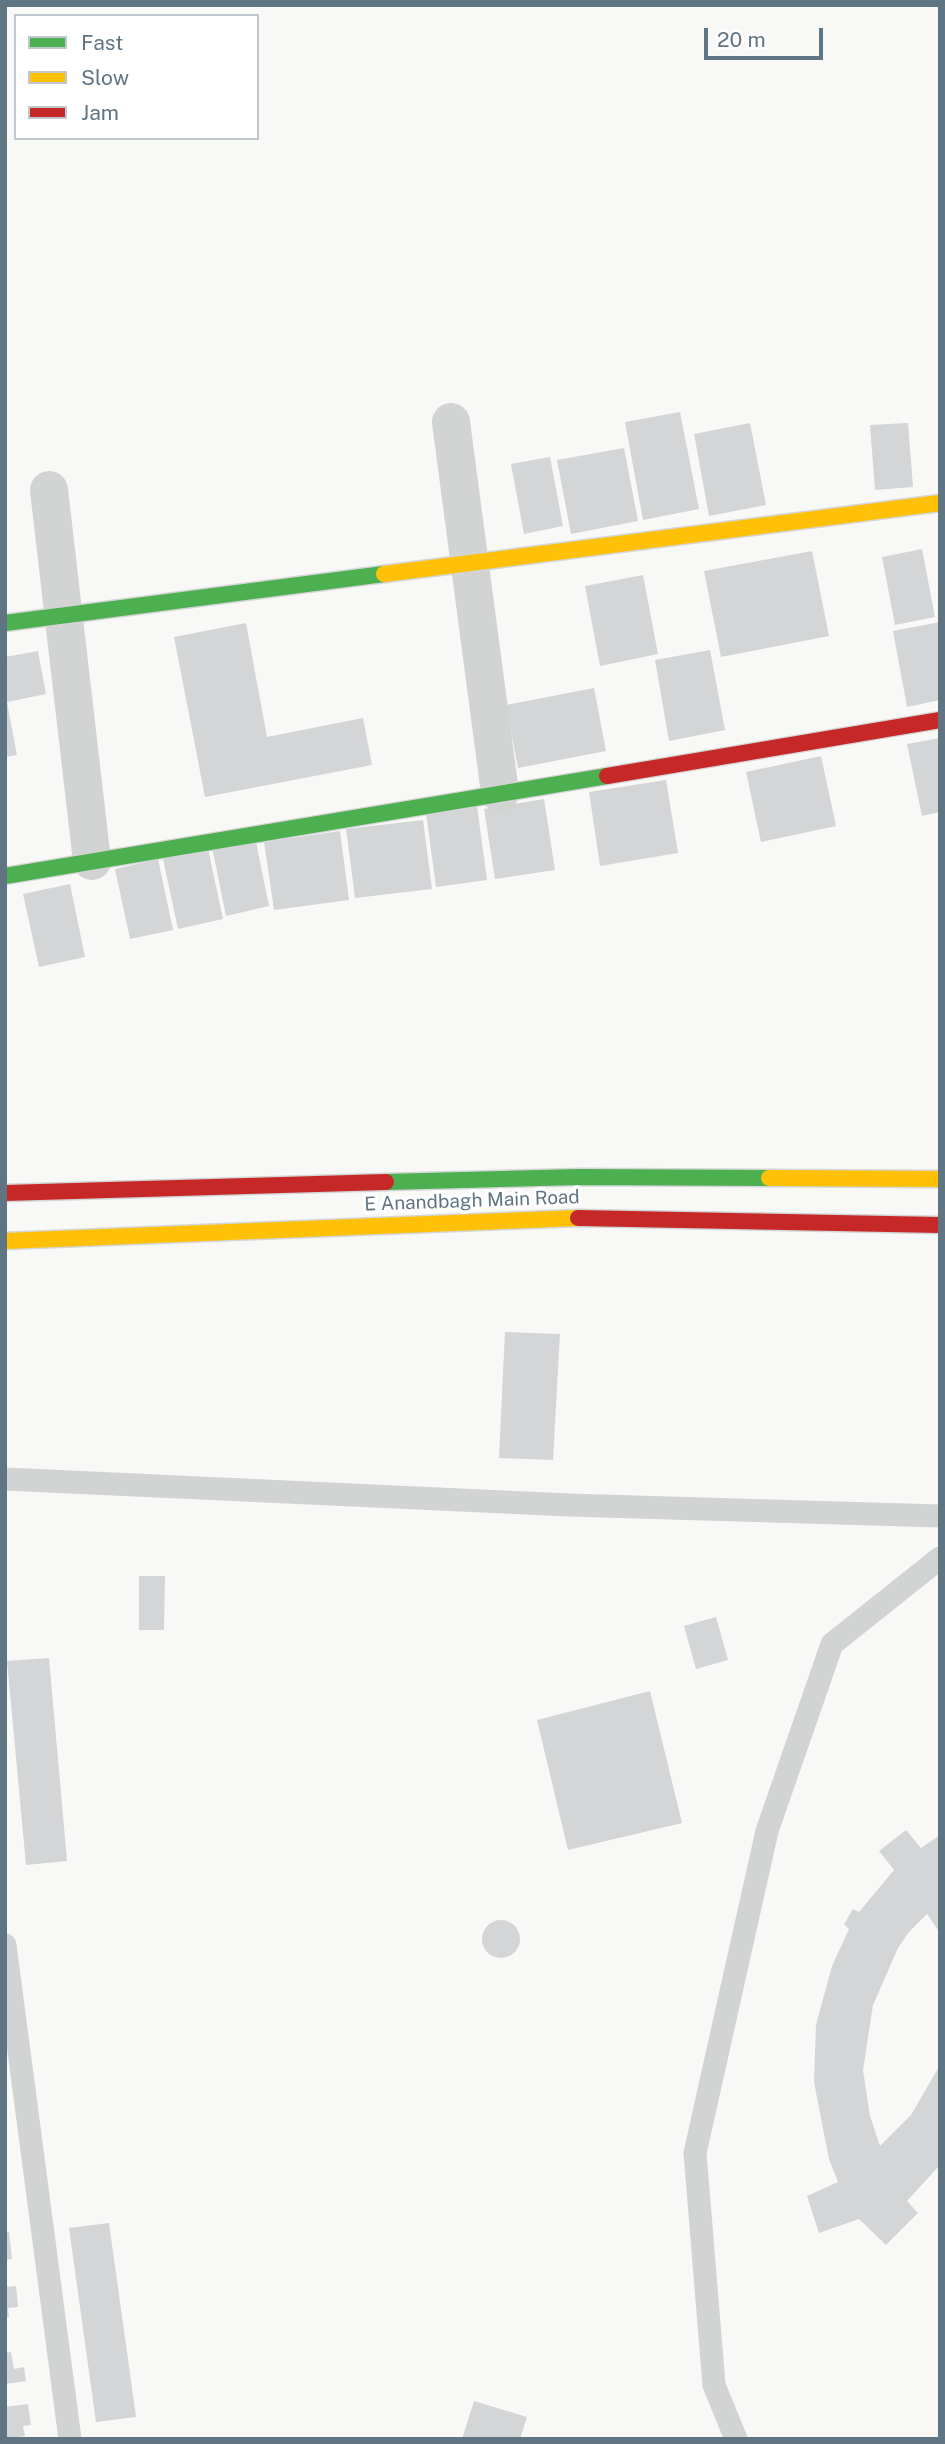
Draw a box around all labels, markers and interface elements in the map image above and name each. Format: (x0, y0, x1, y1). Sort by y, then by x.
legend (14, 14, 259, 140)
scale bar (707, 14, 826, 58)
text: 20 m (717, 27, 766, 52)
text: Fast (81, 30, 123, 55)
text: Slow (81, 65, 129, 90)
text: Jam (81, 100, 119, 125)
street label: E Anandbagh Main Road (364, 1186, 580, 1216)

